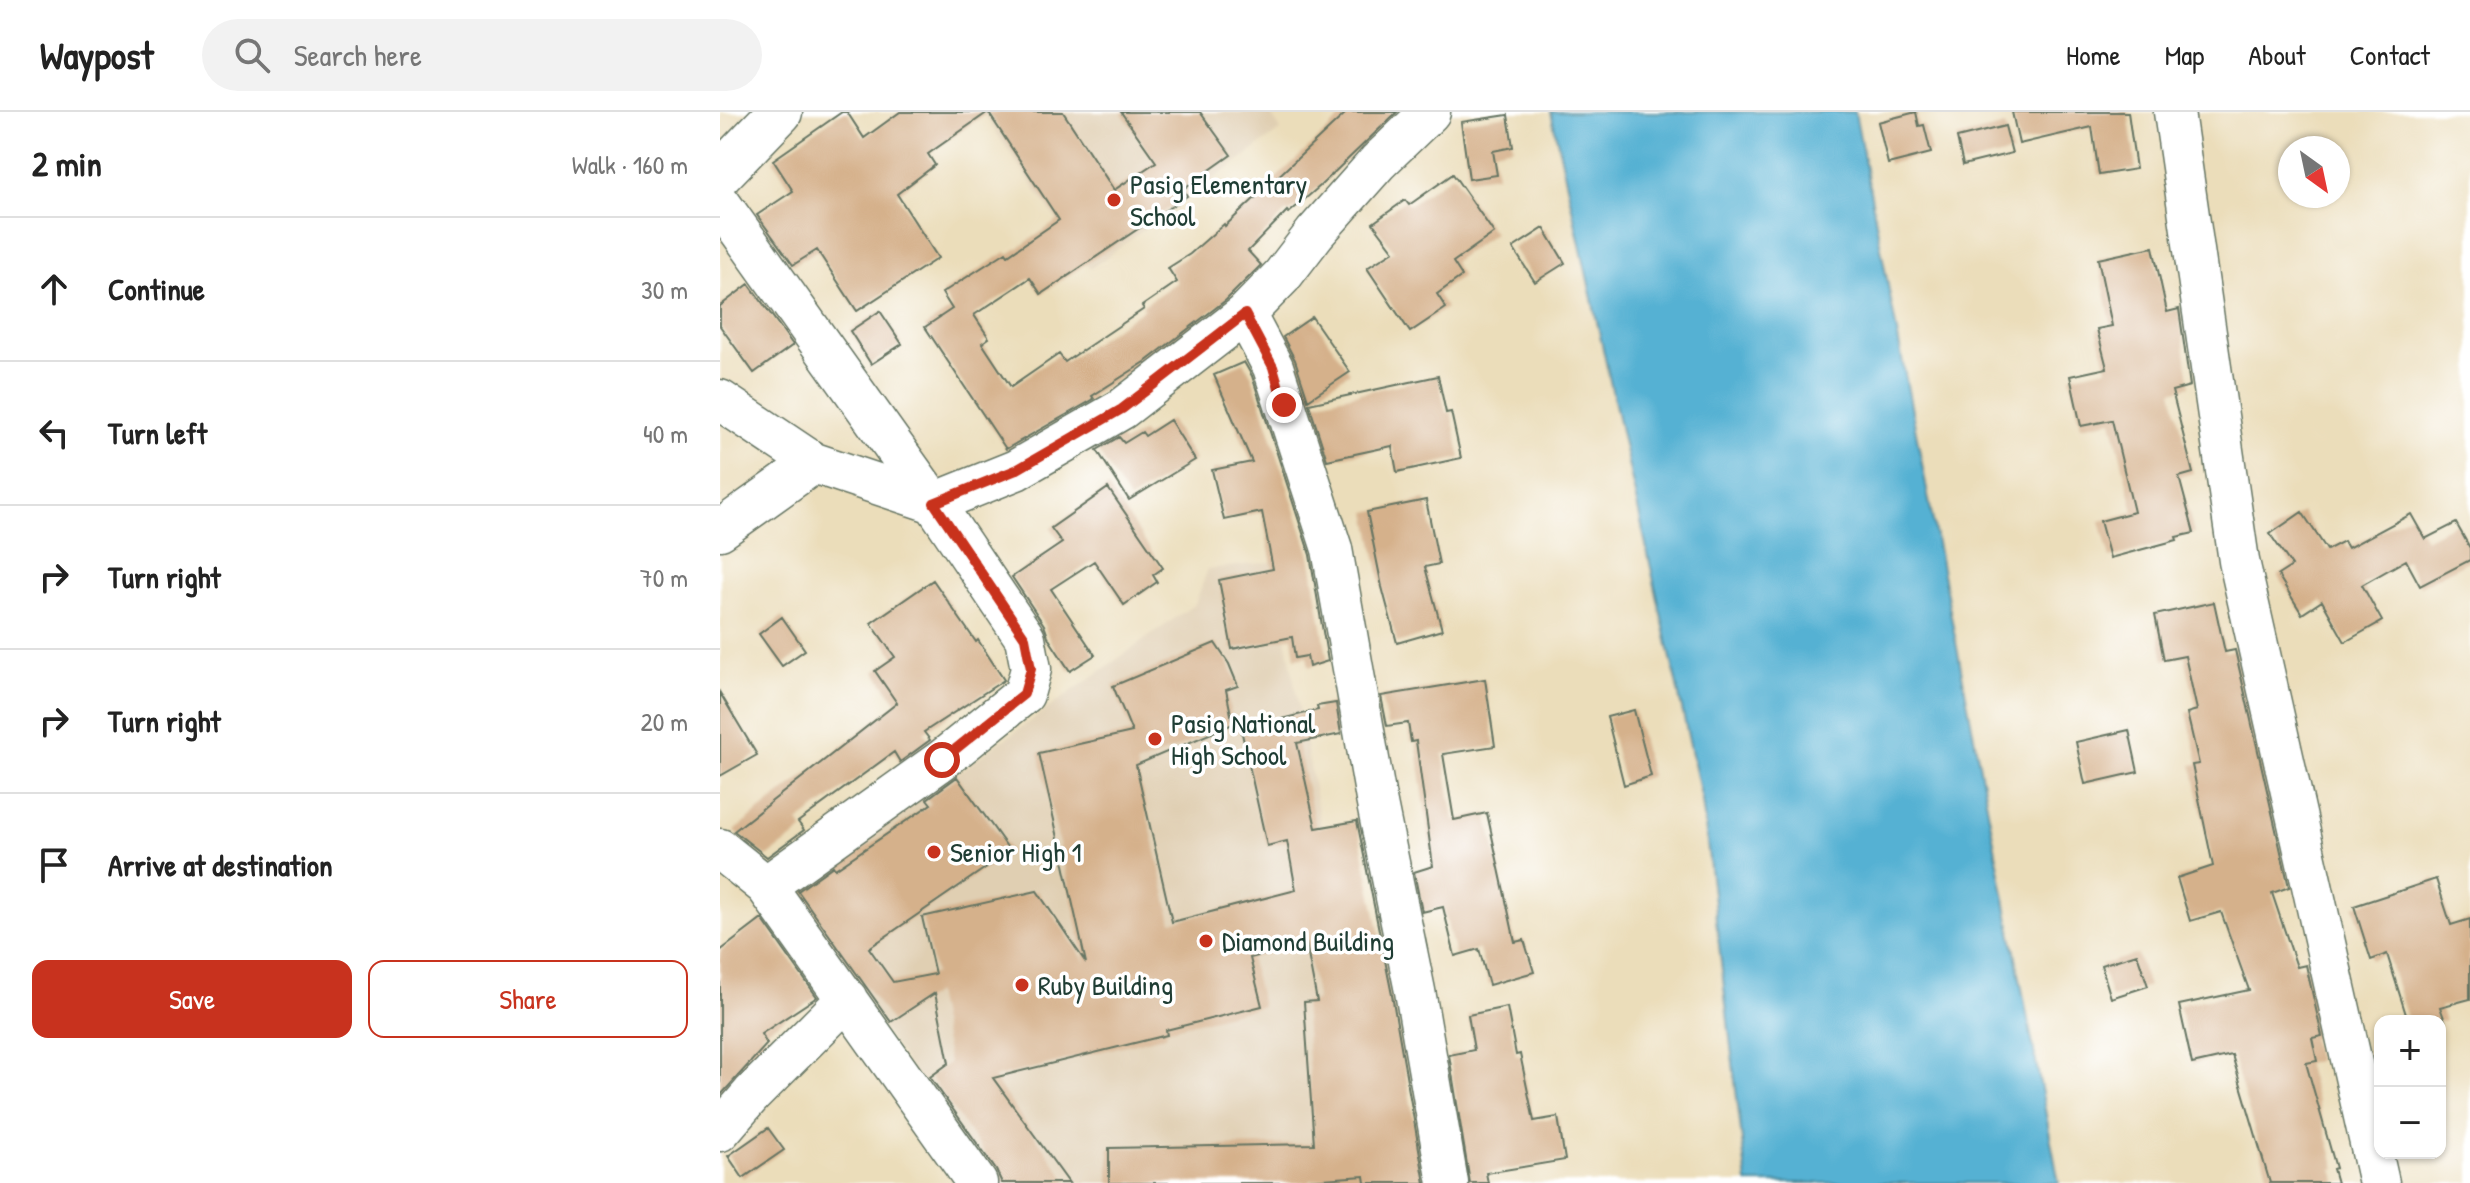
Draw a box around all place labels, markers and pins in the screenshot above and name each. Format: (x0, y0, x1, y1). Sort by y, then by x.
place label: Pasig Elementary School (1130, 165, 1308, 235)
marker: Pasig Elementary School (1105, 191, 1123, 209)
place label: Pasig National High School (1171, 704, 1316, 774)
marker: Pasig National High School (1146, 730, 1164, 748)
place label: Senior High 1 (950, 833, 1082, 871)
marker: Senior High 1 (925, 843, 943, 861)
place label: Diamond Building (1222, 922, 1394, 960)
marker: Diamond Building (1197, 932, 1215, 950)
place label: Ruby Building (1038, 966, 1173, 1004)
marker: Ruby Building (1013, 976, 1031, 994)

